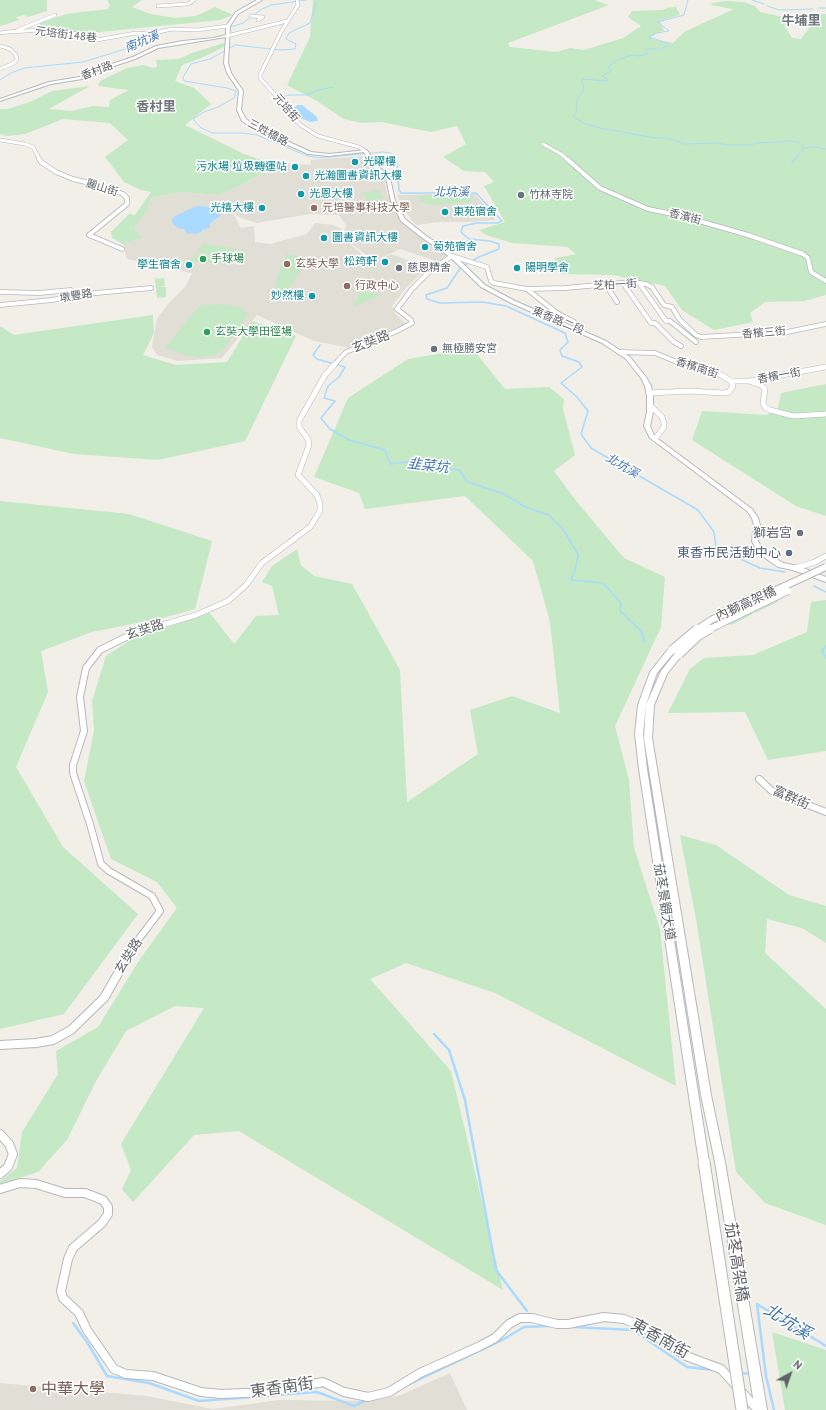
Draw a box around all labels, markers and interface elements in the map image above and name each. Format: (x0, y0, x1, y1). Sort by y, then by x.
district label: 牛埔里 (782, 13, 820, 29)
street label: 元培街148巷 (34, 25, 98, 45)
water label: 南坑溪 (123, 28, 161, 56)
street label: 香村路 (79, 59, 115, 83)
street label: 元培街 (270, 91, 302, 125)
district label: 香村里 (137, 99, 175, 115)
street label: 三姓橋路 (245, 117, 291, 149)
place label: 光曜樓 (363, 155, 396, 169)
marker: 光曜樓 (350, 157, 360, 167)
place label: 污水場 垃圾轉運站 (196, 160, 287, 174)
marker: 污水場 垃圾轉運站 (290, 162, 300, 172)
place label: 光瀚圖書資訊大樓 (314, 169, 402, 183)
marker: 光瀚圖書資訊大樓 (301, 171, 311, 181)
street label: 麗山街 (84, 177, 120, 199)
water label: 北坑溪 (433, 186, 469, 200)
place label: 光恩大樓 (309, 187, 353, 201)
place label: 竹林寺院 (529, 188, 573, 202)
marker: 光恩大樓 (296, 189, 306, 199)
marker: 竹林寺院 (516, 190, 526, 200)
place label: 光禧大樓 (210, 201, 254, 215)
place label: 元培醫事科技大學 (322, 201, 410, 215)
marker: 光禧大樓 (257, 203, 267, 213)
marker: 元培醫事科技大學 (309, 203, 319, 213)
place label: 東苑宿舍 (453, 205, 497, 219)
marker: 東苑宿舍 (440, 207, 450, 217)
street label: 香濱街 (667, 207, 703, 227)
place label: 圖書資訊大樓 (332, 231, 398, 245)
marker: 圖書資訊大樓 (319, 233, 329, 243)
place label: 菊苑宿舍 (433, 240, 477, 254)
marker: 菊苑宿舍 (420, 242, 430, 252)
place label: 手球場 (211, 252, 244, 266)
marker: 手球場 (198, 254, 208, 264)
place label: 松筠軒 (344, 255, 377, 269)
place label: 玄奘大學 (295, 257, 339, 271)
marker: 松筠軒 (380, 257, 390, 267)
place label: 學生宿舍 (137, 258, 181, 272)
marker: 玄奘大學 (282, 259, 292, 269)
marker: 學生宿舍 (184, 260, 194, 270)
place label: 慈恩精舍 (407, 261, 451, 275)
place label: 陽明學舍 (525, 261, 569, 275)
marker: 慈恩精舍 (394, 263, 404, 273)
marker: 陽明學舍 (512, 263, 522, 273)
street label: 芝柏一街 (593, 277, 637, 293)
place label: 行政中心 (355, 279, 399, 293)
marker: 行政中心 (342, 281, 352, 291)
street label: 墩豐路 (59, 287, 93, 305)
place label: 妙然樓 (271, 289, 304, 303)
marker: 妙然樓 (307, 291, 317, 301)
street label: 東香路二段 (530, 304, 586, 338)
place label: 玄奘大學田徑場 (215, 325, 292, 339)
street label: 香檳三街 (742, 325, 786, 341)
marker: 玄奘大學田徑場 (202, 327, 212, 337)
street label: 玄奘路 (350, 327, 392, 357)
place label: 無極勝安宮 (442, 342, 497, 356)
marker: 無極勝安宮 (429, 344, 439, 354)
street label: 香檳南街 (674, 355, 720, 381)
street label: 香檳一街 (756, 366, 802, 386)
water label: 北坑溪 (603, 451, 641, 481)
water label: 韭菜坑 (406, 455, 450, 477)
place label: 獅岩宮 (753, 525, 792, 541)
marker: 獅岩宮 (795, 528, 805, 538)
place label: 東香市民活動中心 (677, 545, 781, 561)
marker: 東香市民活動中心 (784, 548, 794, 558)
street label: 內獅高架橋 (713, 583, 779, 625)
street label: 玄奘路 (124, 617, 166, 643)
street label: 富群街 (770, 783, 812, 813)
street label: 茄苳景觀大道 (650, 862, 678, 942)
street label: 玄奘路 (112, 935, 146, 977)
street label: 茄苳高架橋 (720, 1221, 752, 1303)
water label: 北坑溪 (760, 1300, 814, 1344)
street label: 東香南街 (627, 1315, 693, 1363)
north arrow (770, 1354, 810, 1394)
text: N (790, 1357, 805, 1372)
street label: 東香南街 (249, 1374, 315, 1402)
place label: 中華大學 (41, 1379, 105, 1399)
marker: 中華大學 (28, 1384, 38, 1394)

